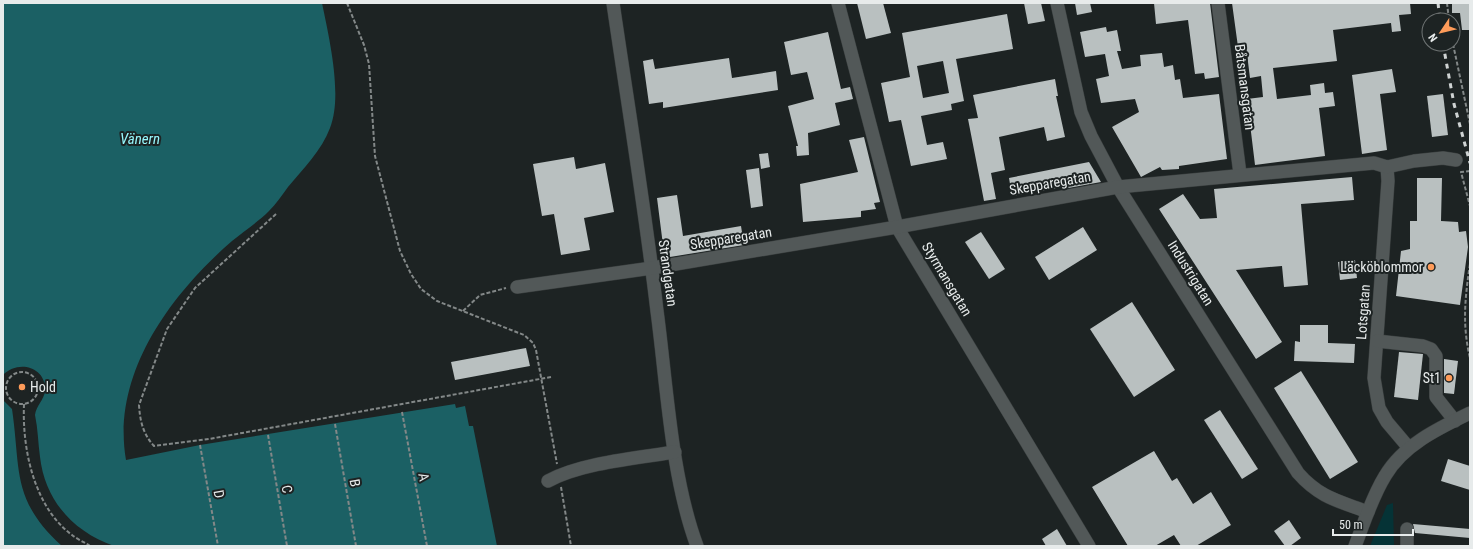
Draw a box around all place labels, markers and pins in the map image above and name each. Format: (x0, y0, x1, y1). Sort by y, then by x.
place label: Läcköblommor (1340, 259, 1423, 275)
marker: Läcköblommor (1426, 262, 1436, 272)
place label: St1 (1423, 370, 1441, 386)
marker: St1 (1444, 373, 1454, 383)
place label: Hold (30, 379, 56, 395)
marker: Hold (17, 382, 27, 392)

